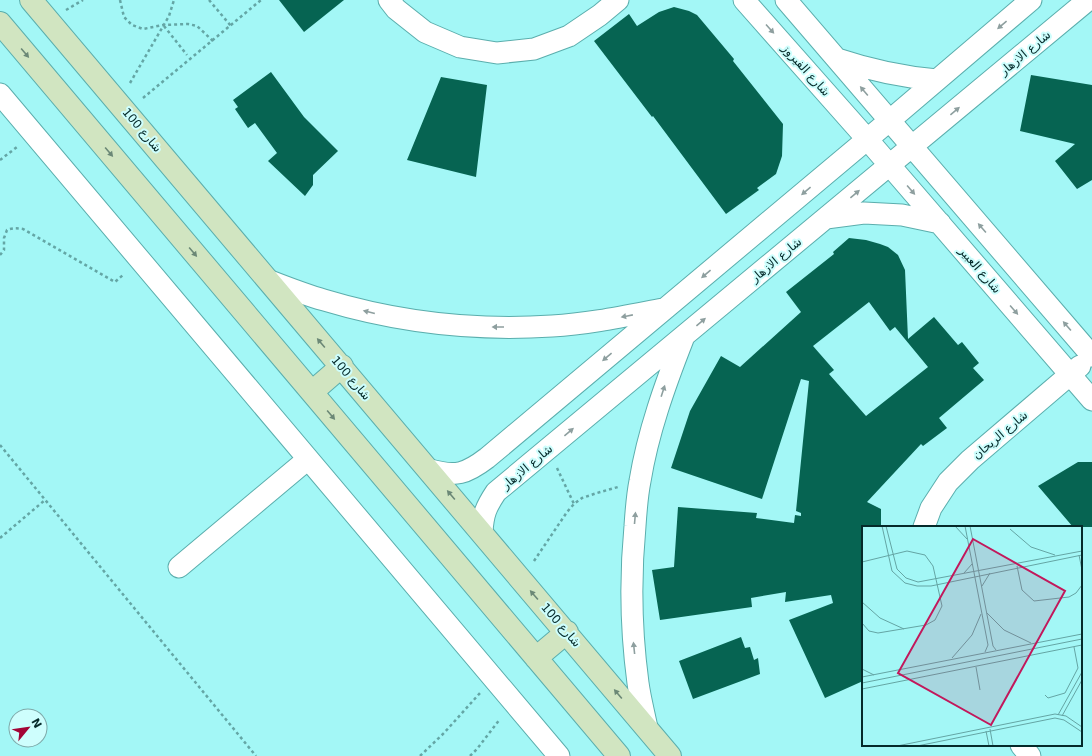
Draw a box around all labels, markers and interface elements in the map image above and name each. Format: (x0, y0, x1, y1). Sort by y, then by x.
one-way arrow (996, 21, 1007, 30)
one-way arrow (765, 24, 774, 34)
street label: شارع الازهار (996, 28, 1054, 80)
street label: شارع الفيروز (778, 40, 833, 100)
one-way arrow (21, 48, 30, 58)
one-way arrow (860, 86, 869, 97)
street label: شارع 100 (119, 105, 165, 156)
one-way arrow (949, 106, 960, 115)
one-way arrow (105, 147, 114, 158)
one-way arrow (907, 185, 916, 195)
one-way arrow (801, 186, 812, 195)
one-way arrow (849, 190, 860, 199)
one-way arrow (977, 223, 986, 233)
street label: شارع الازهار (747, 235, 805, 287)
street label: شارع العبير (955, 243, 1004, 297)
one-way arrow (189, 246, 198, 257)
one-way arrow (701, 270, 712, 278)
one-way arrow (1010, 304, 1019, 315)
one-way arrow (363, 308, 375, 314)
one-way arrow (621, 314, 633, 320)
one-way arrow (696, 318, 706, 327)
one-way arrow (1062, 321, 1071, 332)
one-way arrow (491, 324, 504, 330)
one-way arrow (317, 337, 326, 348)
street label: شارع 100 (328, 353, 374, 404)
one-way arrow (601, 353, 612, 362)
one-way arrow (660, 385, 666, 397)
street label: شارع الريحان (970, 408, 1031, 463)
one-way arrow (327, 410, 336, 420)
one-way arrow (563, 428, 574, 437)
street label: شارع الازهار (498, 442, 556, 494)
one-way arrow (447, 490, 456, 500)
one-way arrow (632, 512, 639, 524)
inset map (862, 526, 1082, 746)
one-way arrow (530, 589, 539, 600)
street label: شارع 100 (537, 600, 584, 650)
one-way arrow (631, 642, 638, 654)
one-way arrow (614, 688, 623, 699)
north arrow (8, 708, 48, 748)
text: N (28, 716, 44, 731)

